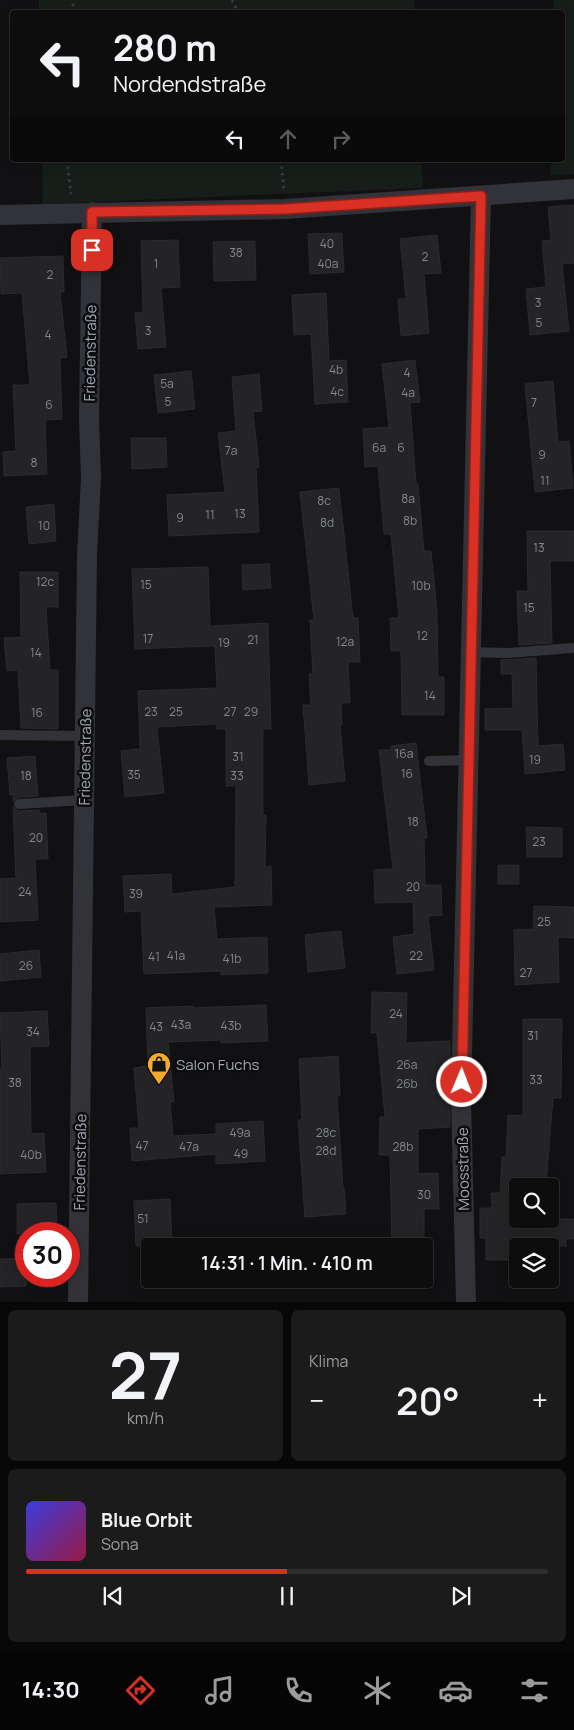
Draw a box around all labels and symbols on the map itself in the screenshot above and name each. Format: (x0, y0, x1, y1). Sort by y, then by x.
pin (71, 229, 113, 271)
house number: 40 (320, 235, 334, 252)
house number: 38 (229, 244, 243, 261)
house number: 2 (422, 248, 429, 265)
house number: 1 (154, 255, 158, 272)
house number: 40a (317, 255, 339, 272)
house number: 2 (47, 266, 54, 283)
house number: 3 (535, 294, 541, 311)
street label: Friedenstraße (79, 304, 101, 401)
house number: 5 (536, 314, 543, 331)
house number: 3 (145, 322, 151, 339)
house number: 4 (44, 326, 52, 343)
house number: 4b (329, 361, 343, 378)
house number: 4 (403, 364, 411, 381)
house number: 5a (160, 375, 174, 392)
house number: 4c (330, 383, 344, 400)
house number: 4a (401, 384, 415, 401)
house number: 5 (165, 393, 172, 410)
house number: 7 (531, 394, 537, 411)
house number: 6 (45, 396, 53, 413)
house number: 6a (372, 439, 386, 456)
house number: 6 (397, 439, 405, 456)
house number: 7a (225, 442, 237, 459)
house number: 9 (538, 446, 546, 463)
house number: 8 (31, 454, 38, 471)
house number: 11 (540, 472, 550, 489)
house number: 8a (401, 490, 415, 507)
house number: 8c (317, 492, 331, 509)
house number: 13 (234, 505, 246, 522)
house number: 11 (205, 506, 215, 523)
house number: 9 (176, 509, 184, 526)
house number: 8b (403, 512, 417, 529)
house number: 8d (320, 514, 334, 531)
house number: 10 (38, 517, 50, 534)
house number: 13 (533, 539, 545, 556)
house number: 12c (36, 573, 54, 590)
house number: 15 (140, 576, 152, 593)
house number: 10b (411, 577, 431, 594)
house number: 15 (523, 599, 535, 616)
house number: 12 (416, 627, 428, 644)
house number: 17 (143, 630, 153, 647)
house number: 21 (247, 631, 259, 648)
house number: 12a (336, 633, 354, 650)
house number: 19 (218, 634, 230, 651)
house number: 14 (30, 644, 42, 661)
house number: 14 (424, 687, 436, 704)
house number: 23 (144, 703, 158, 720)
house number: 25 (169, 703, 183, 720)
house number: 27 (224, 703, 236, 720)
house number: 29 (244, 703, 258, 720)
house number: 16 (31, 704, 43, 721)
street label: Friedenstraße (74, 708, 96, 805)
house number: 16a (395, 745, 413, 762)
house number: 31 (232, 748, 244, 765)
house number: 19 (529, 751, 541, 768)
house number: 16 (401, 765, 413, 782)
house number: 35 (127, 766, 141, 783)
house number: 18 (20, 767, 32, 784)
house number: 33 (230, 767, 244, 784)
house number: 18 (407, 813, 419, 830)
house number: 20 (29, 829, 43, 846)
house number: 23 (532, 833, 546, 850)
house number: 20 (406, 878, 420, 895)
house number: 24 (18, 883, 32, 900)
house number: 39 (129, 885, 143, 902)
house number: 25 (537, 913, 551, 930)
house number: 41a (167, 947, 185, 964)
house number: 22 (409, 947, 423, 964)
house number: 41 (148, 948, 160, 965)
house number: 41b (223, 950, 241, 967)
house number: 26 (19, 957, 33, 974)
house number: 27 (520, 964, 532, 981)
house number: 24 (389, 1005, 403, 1022)
house number: 43a (171, 1016, 191, 1033)
house number: 43b (221, 1017, 241, 1034)
house number: 43 (149, 1018, 163, 1035)
house number: 34 (26, 1023, 40, 1040)
house number: 31 (527, 1027, 539, 1044)
shop icon: Salon Fuchs (146, 1051, 172, 1085)
place label: Salon Fuchs (176, 1054, 260, 1075)
position arrow (435, 1055, 487, 1107)
house number: 26a (397, 1056, 417, 1073)
house number: 33 (529, 1071, 543, 1088)
house number: 38 (8, 1074, 22, 1091)
house number: 26b (396, 1075, 418, 1092)
street label: Friedenstraße (69, 1113, 91, 1210)
house number: 49a (229, 1124, 251, 1141)
house number: 28c (316, 1124, 337, 1141)
street label: Moosstraße (452, 1127, 474, 1211)
house number: 47 (135, 1137, 149, 1154)
house number: 47a (179, 1138, 199, 1155)
house number: 28b (393, 1138, 413, 1155)
house number: 28d (316, 1142, 336, 1159)
house number: 49 (234, 1145, 248, 1162)
house number: 40b (20, 1146, 42, 1163)
house number: 30 (417, 1186, 431, 1203)
house number: 51 (137, 1210, 149, 1227)
speed limit sign: 30 (15, 1222, 80, 1287)

